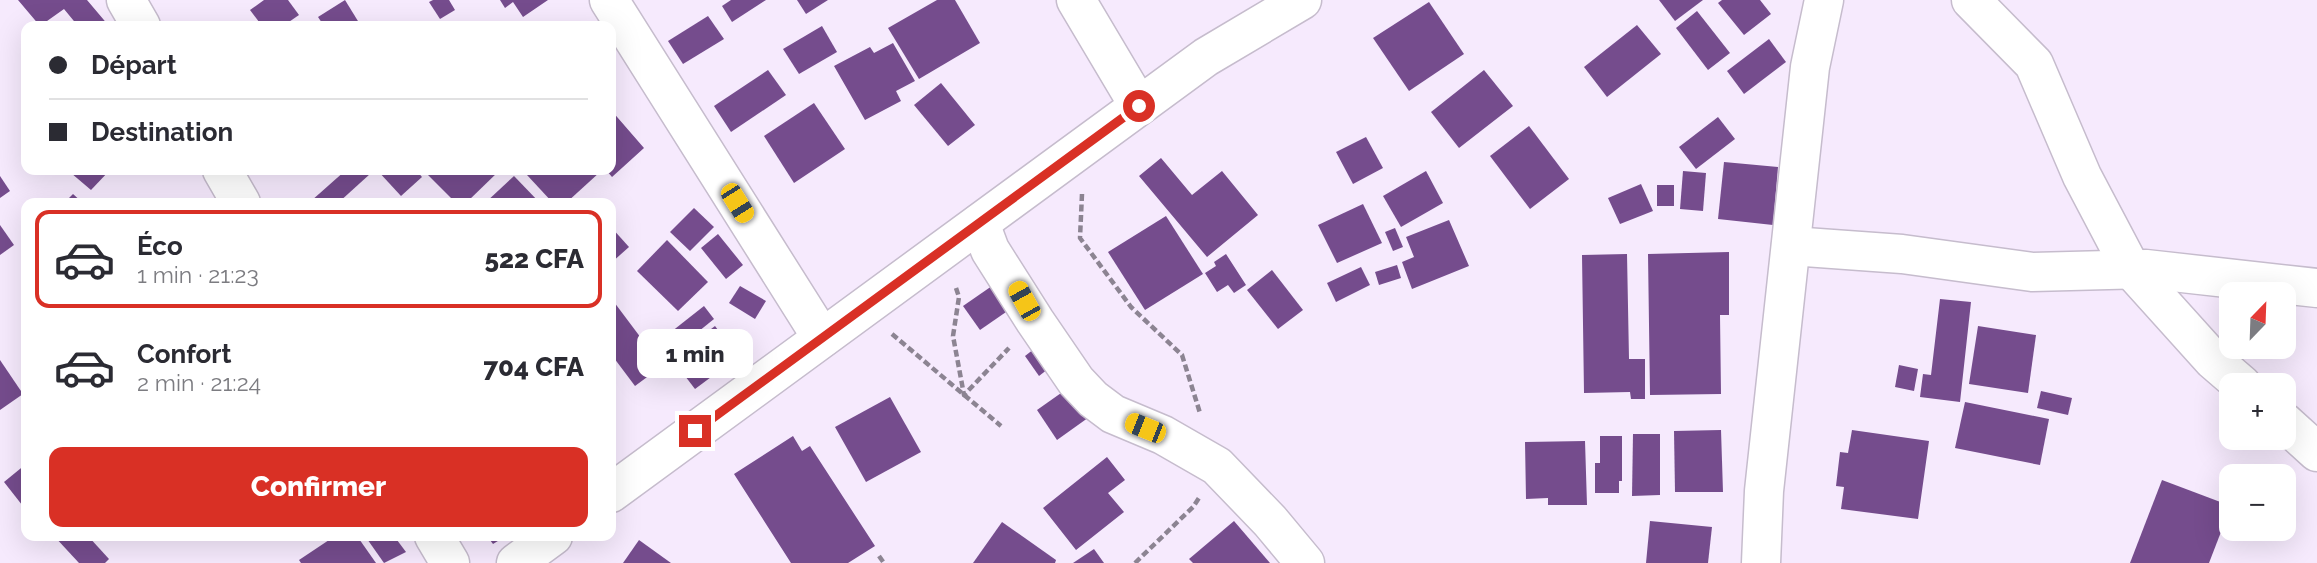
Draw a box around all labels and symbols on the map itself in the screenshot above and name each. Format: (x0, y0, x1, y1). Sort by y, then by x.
route start (1123, 90, 1155, 122)
car (717, 180, 758, 226)
car (1005, 278, 1044, 324)
north arrow (2219, 282, 2296, 359)
callout: 1 min (637, 330, 753, 378)
car (1122, 410, 1169, 446)
route end (679, 415, 711, 447)

